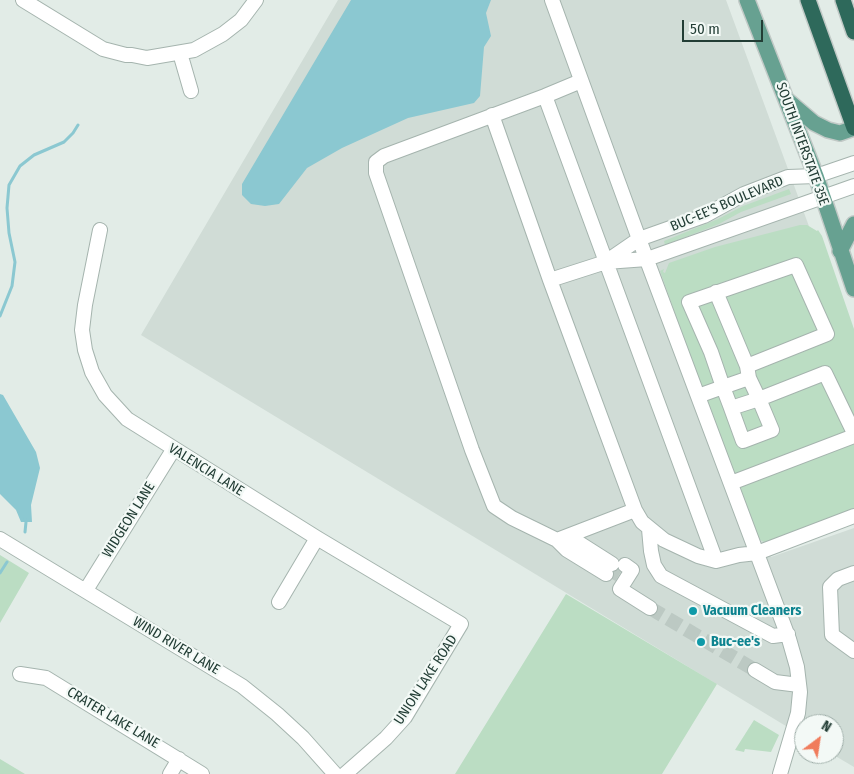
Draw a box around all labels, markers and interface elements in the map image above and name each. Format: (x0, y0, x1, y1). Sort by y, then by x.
scale bar (684, 10, 765, 42)
text: 50 m (690, 20, 720, 38)
street label: SOUTH INTERSTATE 35E (772, 80, 832, 208)
street label: BUC-EE'S BOULEVARD (668, 173, 786, 235)
street label: VALENCIA LANE (165, 440, 247, 500)
street label: WIDGEON LANE (99, 479, 159, 561)
place label: Vacuum Cleaners (703, 603, 801, 619)
marker: Vacuum Cleaners (687, 605, 699, 617)
street label: WIND RIVER LANE (129, 613, 223, 679)
street label: UNION LAKE ROAD (391, 632, 461, 728)
place label: Buc-ee's (711, 634, 760, 650)
marker: Buc-ee's (695, 636, 707, 648)
street label: CRATER LAKE LANE (64, 684, 162, 752)
north arrow (794, 714, 844, 764)
text: N (818, 717, 834, 736)

